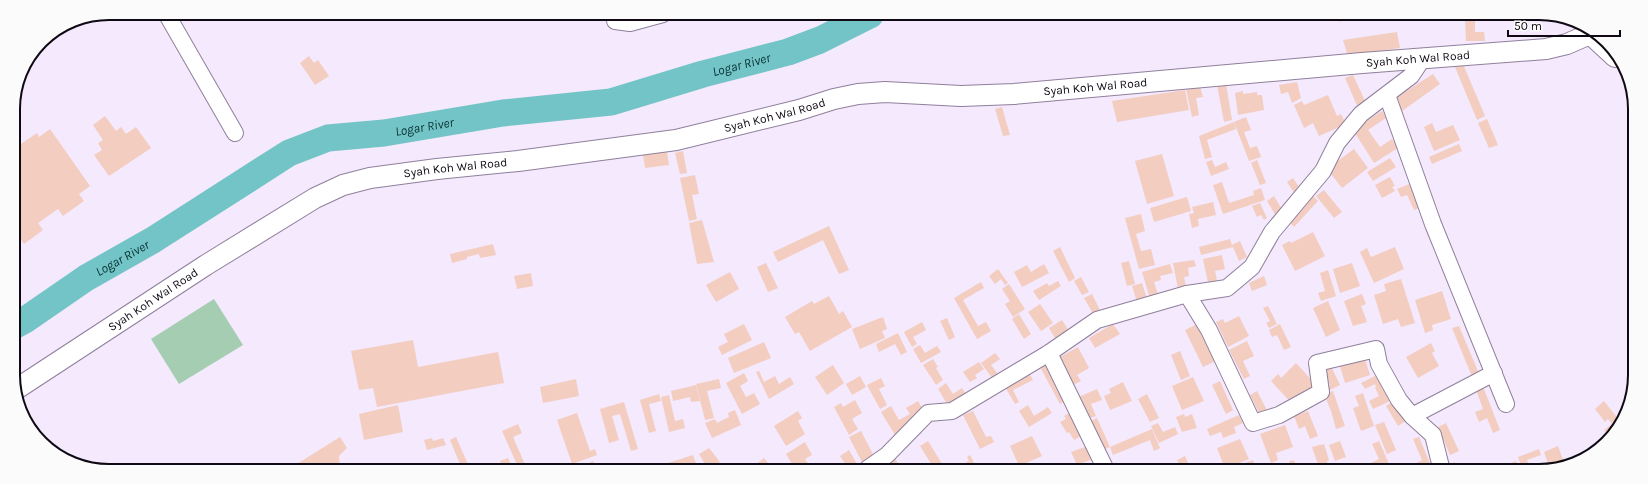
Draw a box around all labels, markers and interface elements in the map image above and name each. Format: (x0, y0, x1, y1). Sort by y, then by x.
scale bar (1508, 12, 1620, 38)
text: 50 m (1514, 19, 1542, 33)
street label: Syah Koh Wal Road (1365, 48, 1471, 70)
water label: Logar River (711, 49, 772, 79)
street label: Syah Koh Wal Road (1043, 75, 1148, 98)
street label: Syah Koh Wal Road (722, 95, 827, 135)
water label: Logar River (394, 114, 455, 139)
street label: Syah Koh Wal Road (403, 155, 508, 180)
water label: Logar River (92, 236, 152, 279)
street label: Syah Koh Wal Road (106, 265, 201, 334)

